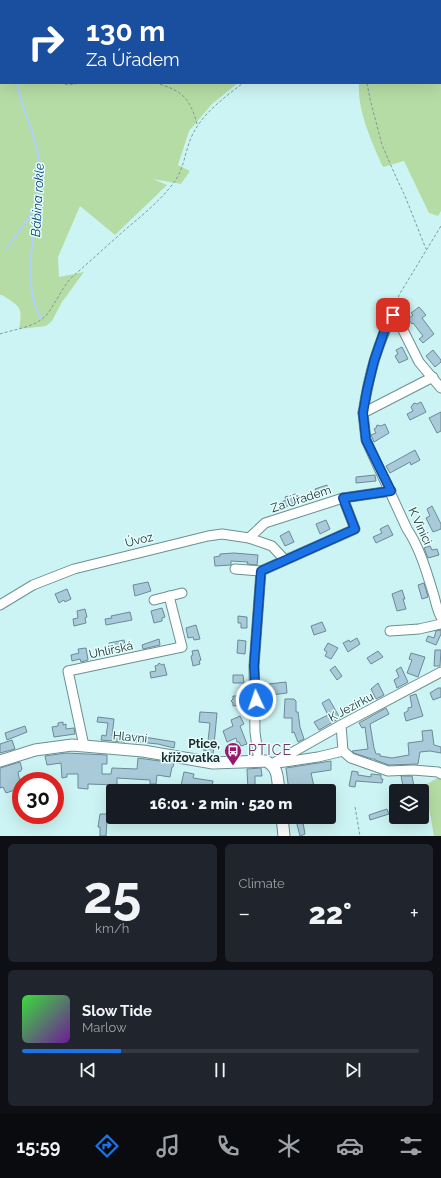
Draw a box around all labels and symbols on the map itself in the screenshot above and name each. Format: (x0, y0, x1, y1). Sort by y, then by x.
water label: Bábina rokle (28, 163, 47, 237)
pin (376, 298, 410, 332)
street label: Za Úřadem (269, 483, 333, 515)
street label: K Vinici (405, 505, 435, 547)
street label: Úvoz (124, 530, 154, 550)
street label: Uhlířská (88, 638, 134, 662)
position arrow (235, 679, 277, 721)
street label: K Jezírku (326, 689, 376, 725)
street label: Hlavní (112, 729, 148, 746)
place label: Ptice, křižovatka (161, 737, 220, 765)
bus stop icon: Ptice, křižovatka (223, 741, 243, 766)
district label: PTICE (248, 742, 292, 758)
speed limit sign: 30 (12, 772, 64, 824)

